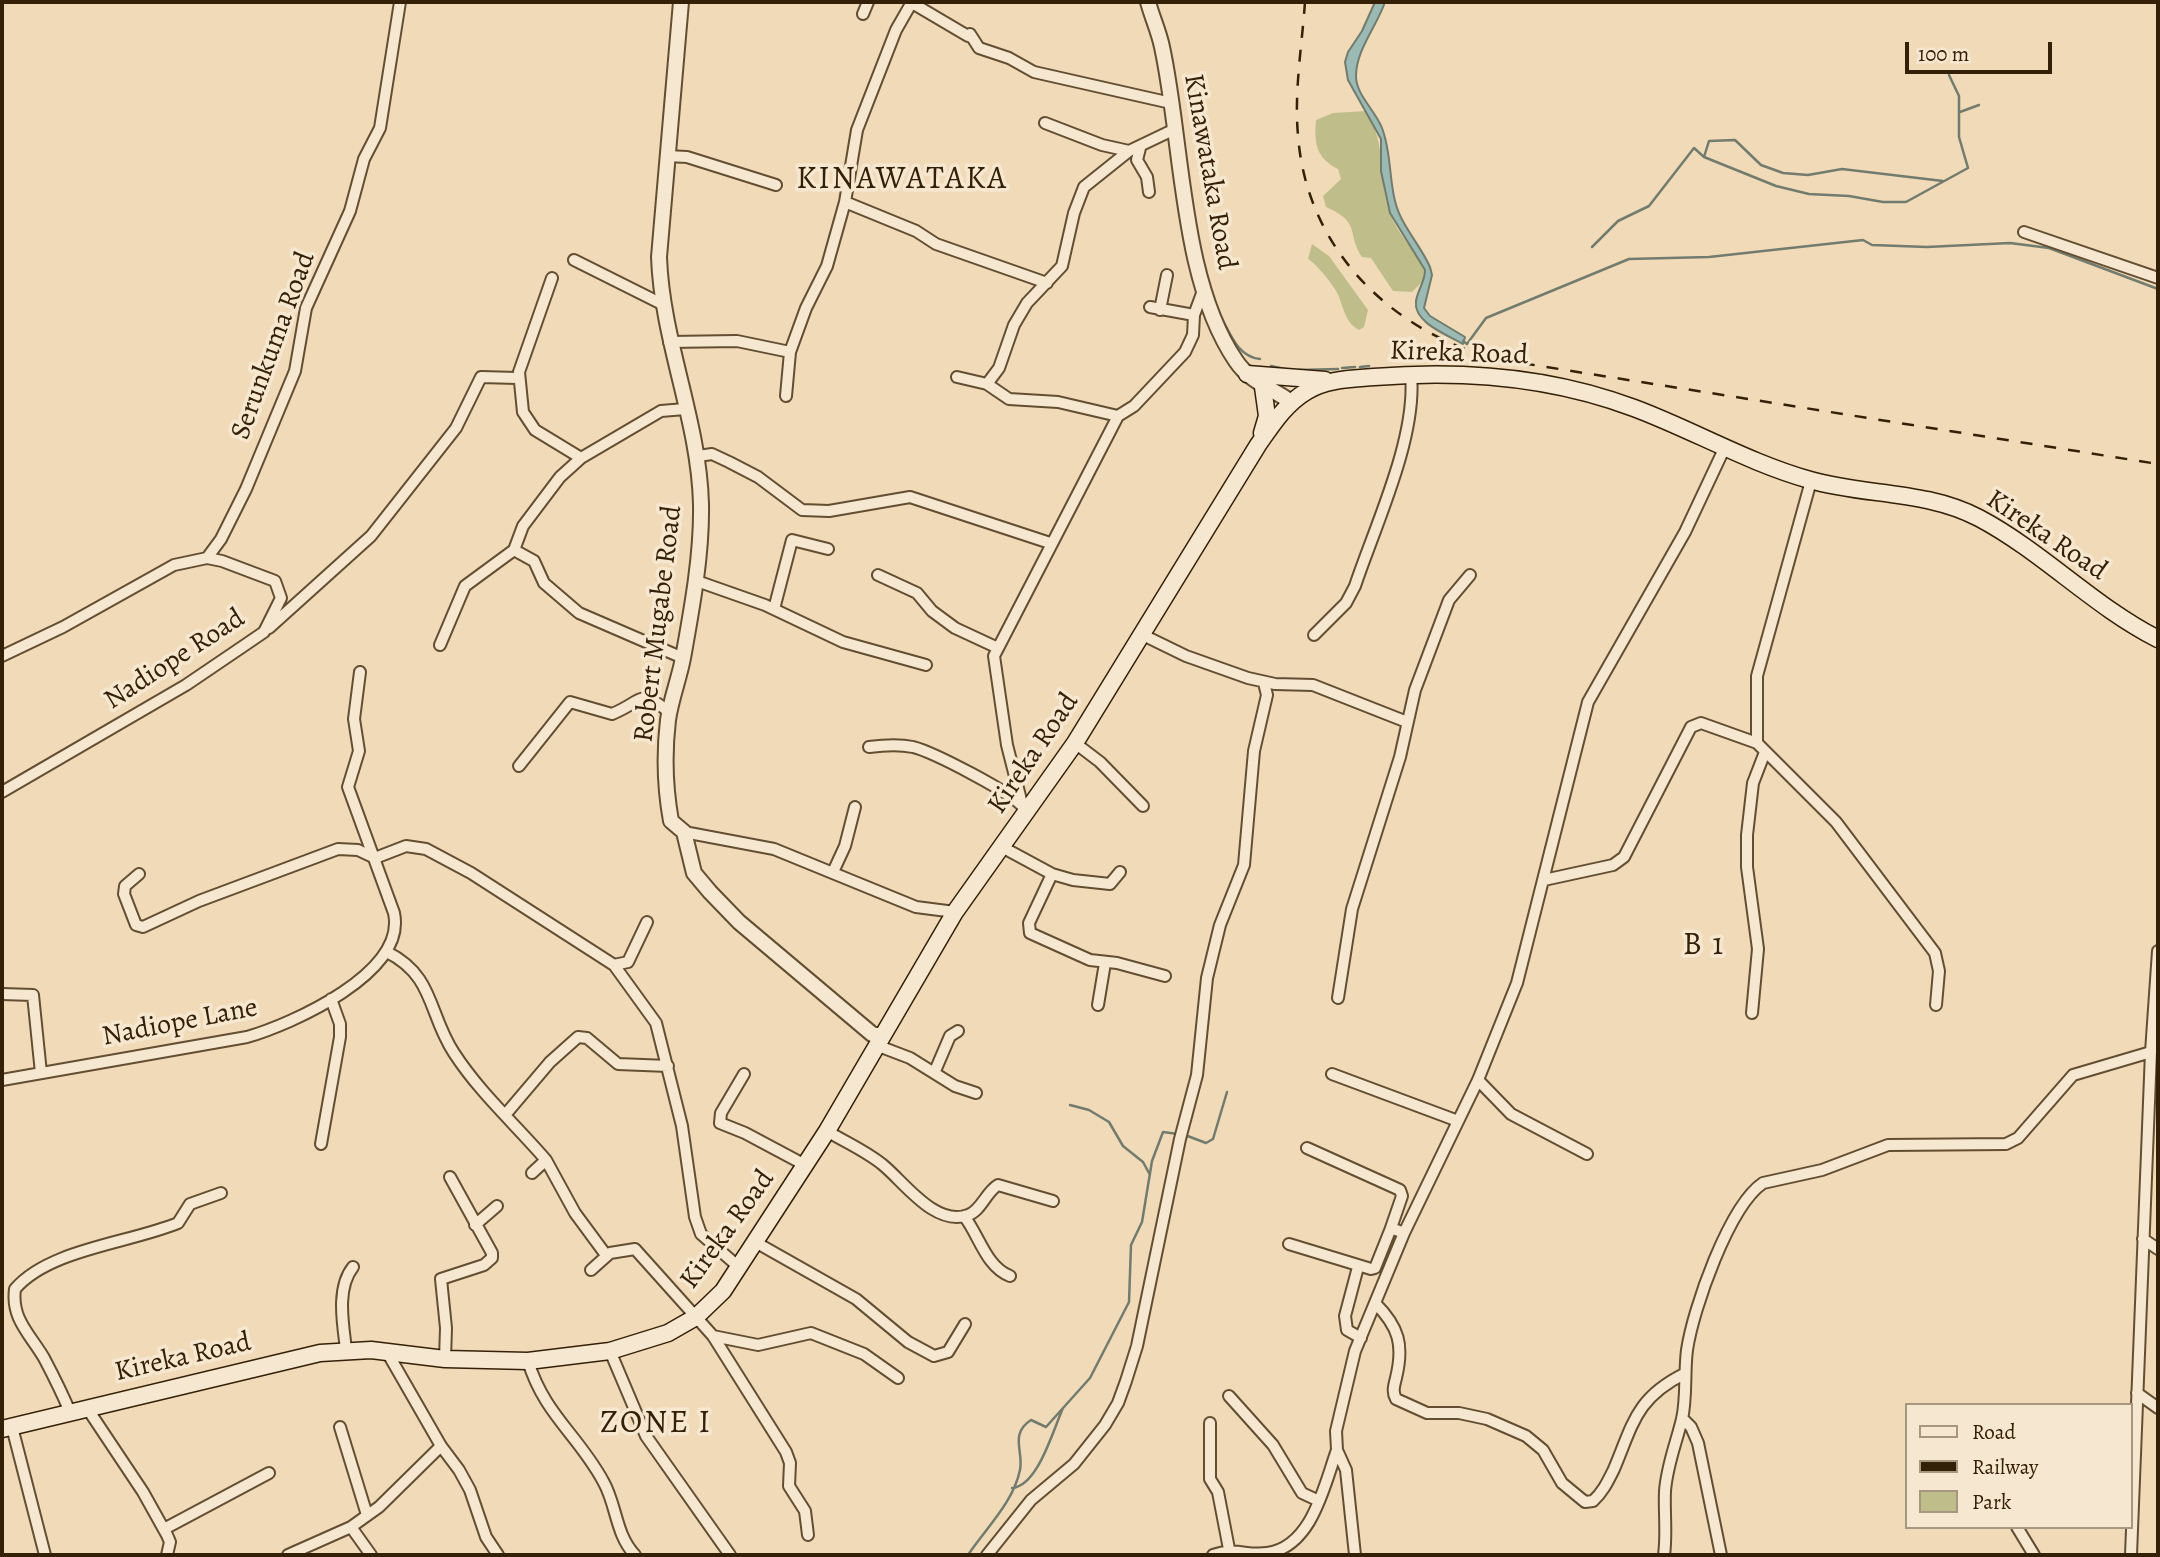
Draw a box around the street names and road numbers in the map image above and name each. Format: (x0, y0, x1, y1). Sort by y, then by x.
street label: Kinawataka Road (1175, 71, 1243, 273)
street label: Serunkuma Road (224, 248, 324, 444)
street label: Kireka Road (1389, 335, 1529, 373)
street label: Kireka Road (1979, 483, 2113, 589)
street label: Robert Mugabe Road (628, 504, 690, 744)
street label: Nadiope Road (98, 602, 252, 718)
street label: Kireka Road (981, 687, 1087, 821)
street label: Nadiope Lane (99, 991, 261, 1055)
street label: Kireka Road (674, 1164, 782, 1296)
street label: Kireka Road (112, 1326, 254, 1390)

